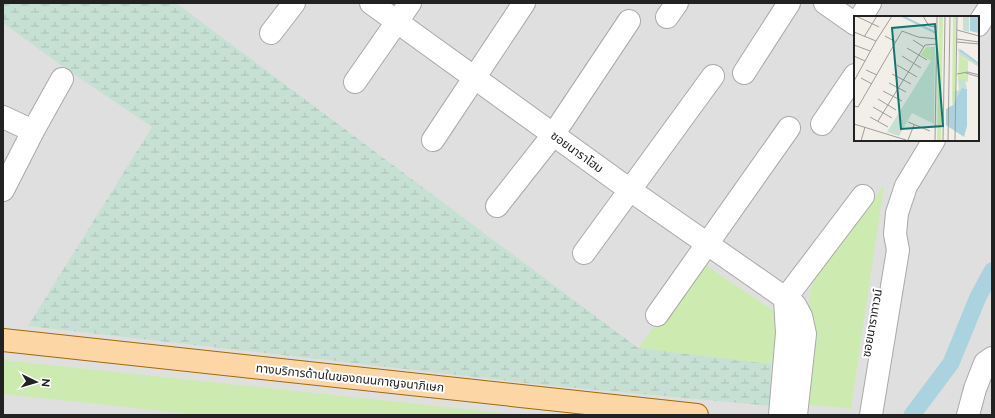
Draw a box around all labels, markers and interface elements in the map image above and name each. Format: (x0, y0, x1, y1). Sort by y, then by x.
inset map (854, 16, 979, 141)
street label: ซอยนาราโฮม (548, 128, 606, 176)
street label: ซอยนาราทาวน์ (859, 288, 885, 358)
street label: ทางบริการด้านในของถนนกาญจนาภิเษก (255, 361, 445, 395)
north arrow (16, 362, 56, 402)
text: N (39, 378, 52, 388)

